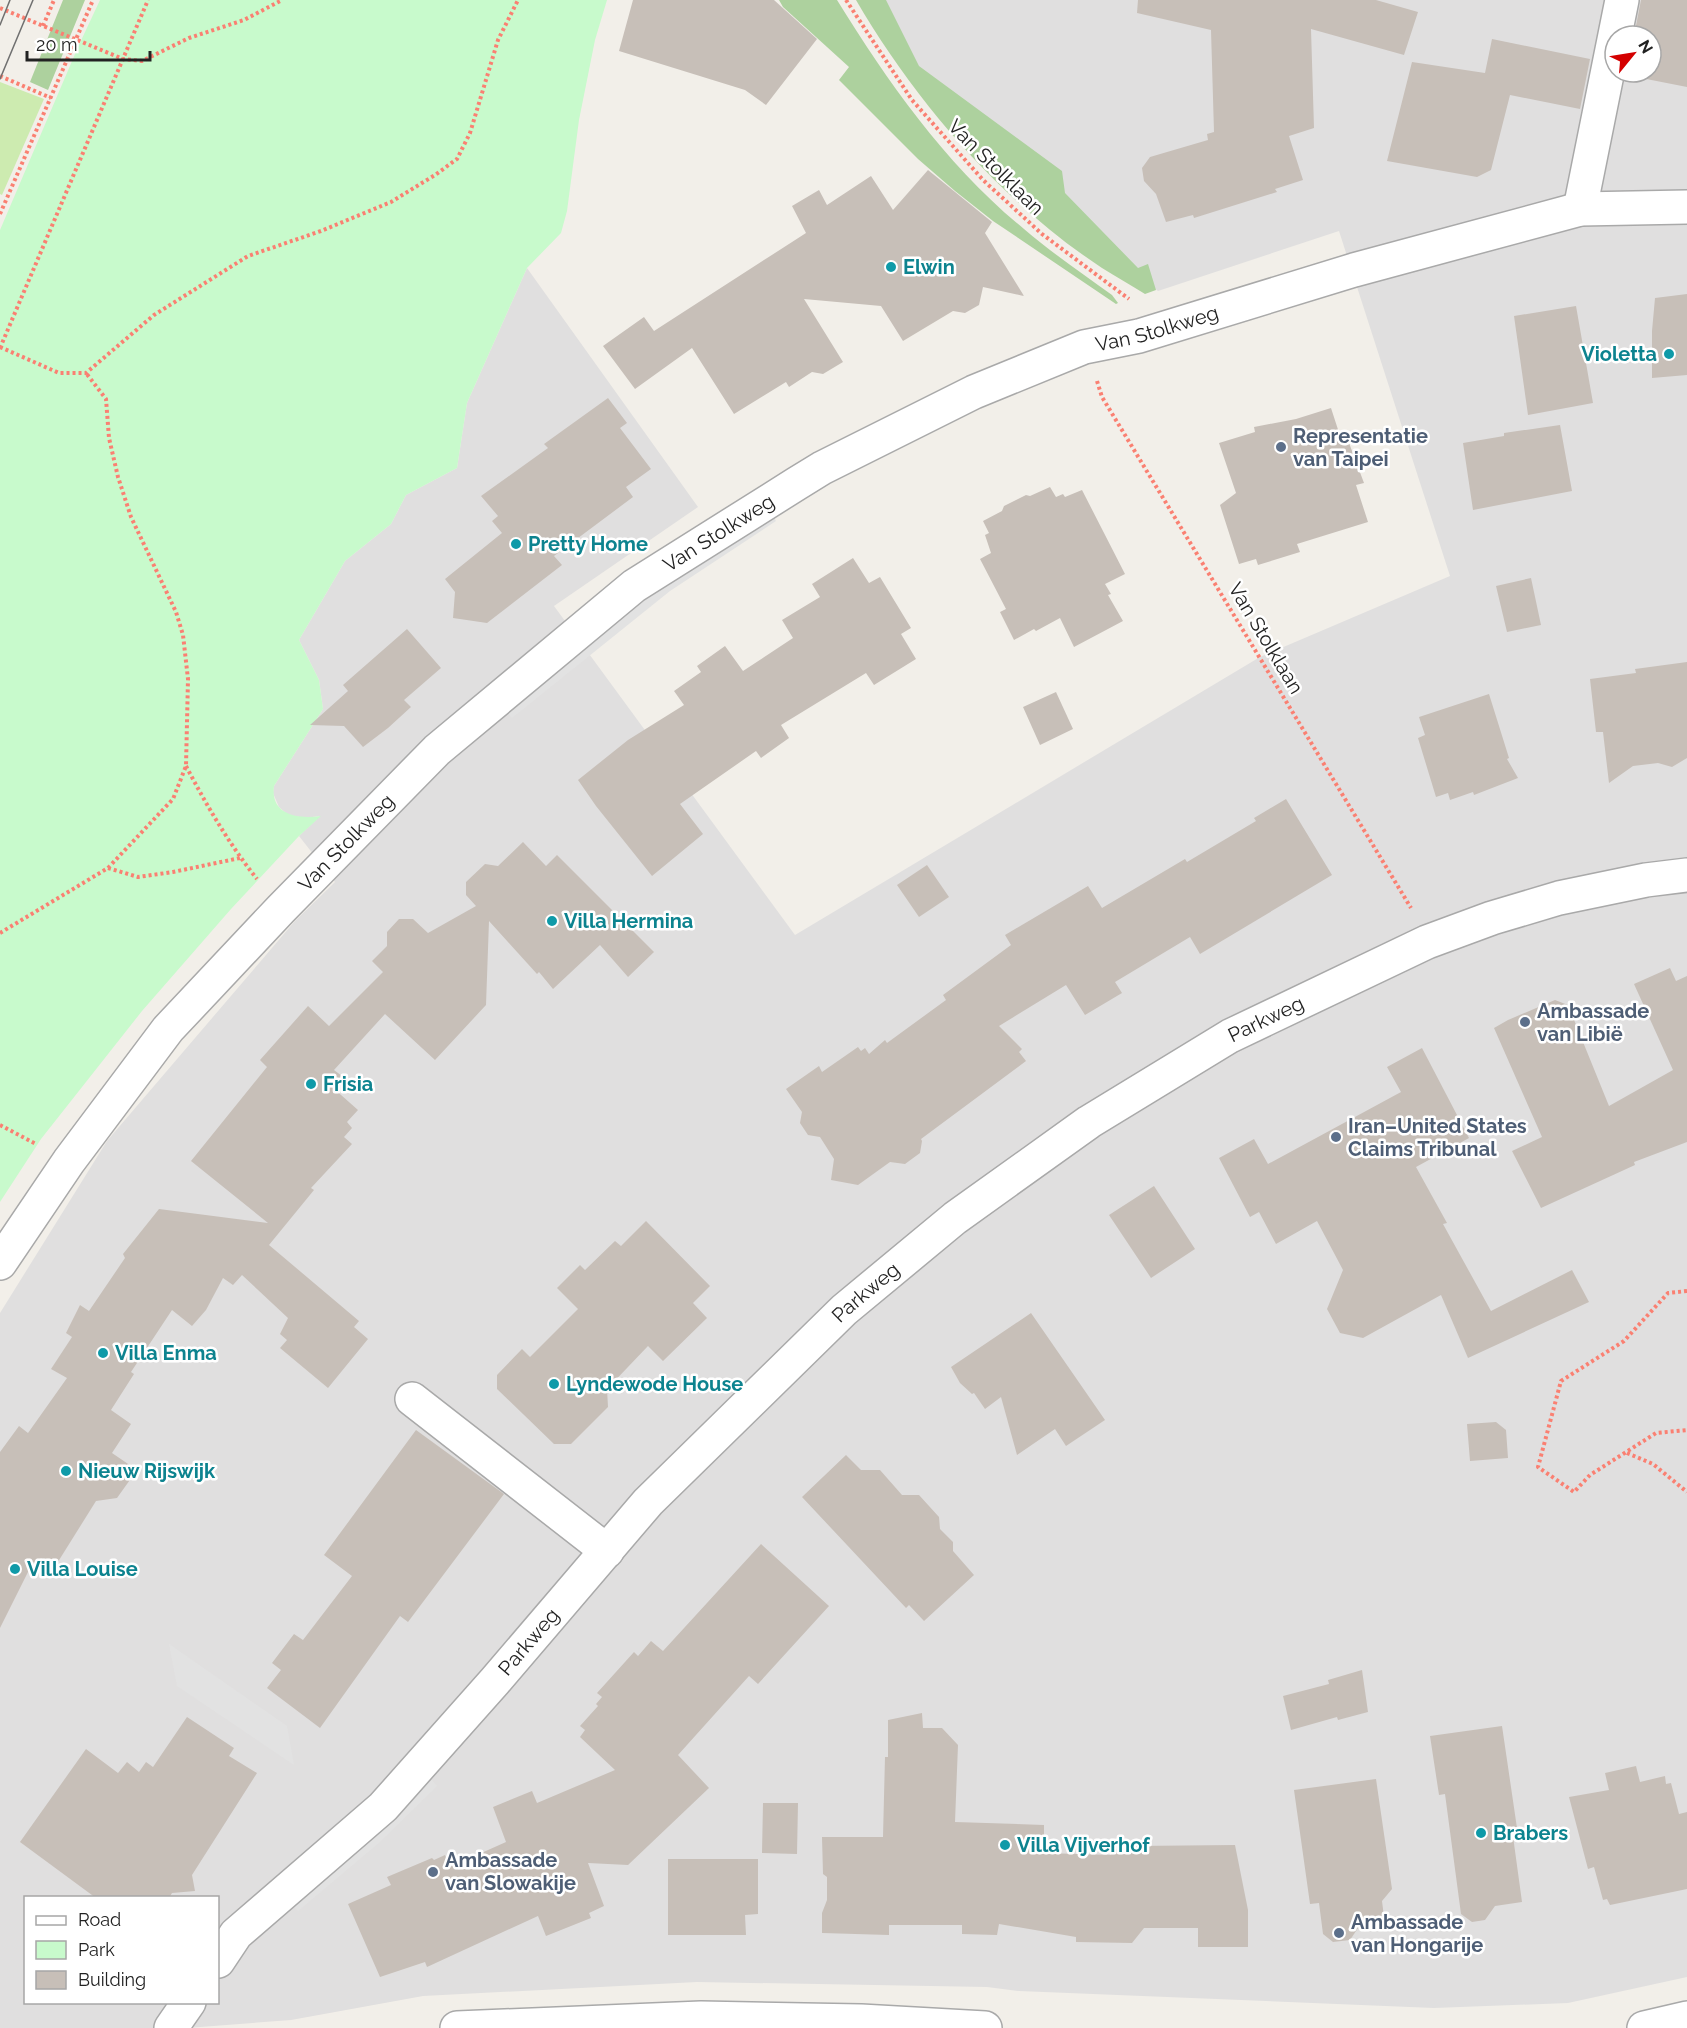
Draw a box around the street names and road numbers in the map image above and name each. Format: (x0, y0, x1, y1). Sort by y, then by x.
street label: Van Stolklaan (943, 114, 1049, 220)
street label: Van Stolkweg (1093, 300, 1221, 356)
street label: Van Stolkweg (659, 489, 779, 577)
street label: Van Stolklaan (1223, 578, 1309, 698)
street label: Van Stolkweg (293, 789, 399, 896)
street label: Parkweg (1224, 991, 1307, 1047)
street label: Parkweg (827, 1257, 904, 1327)
street label: Parkweg (493, 1603, 564, 1680)

